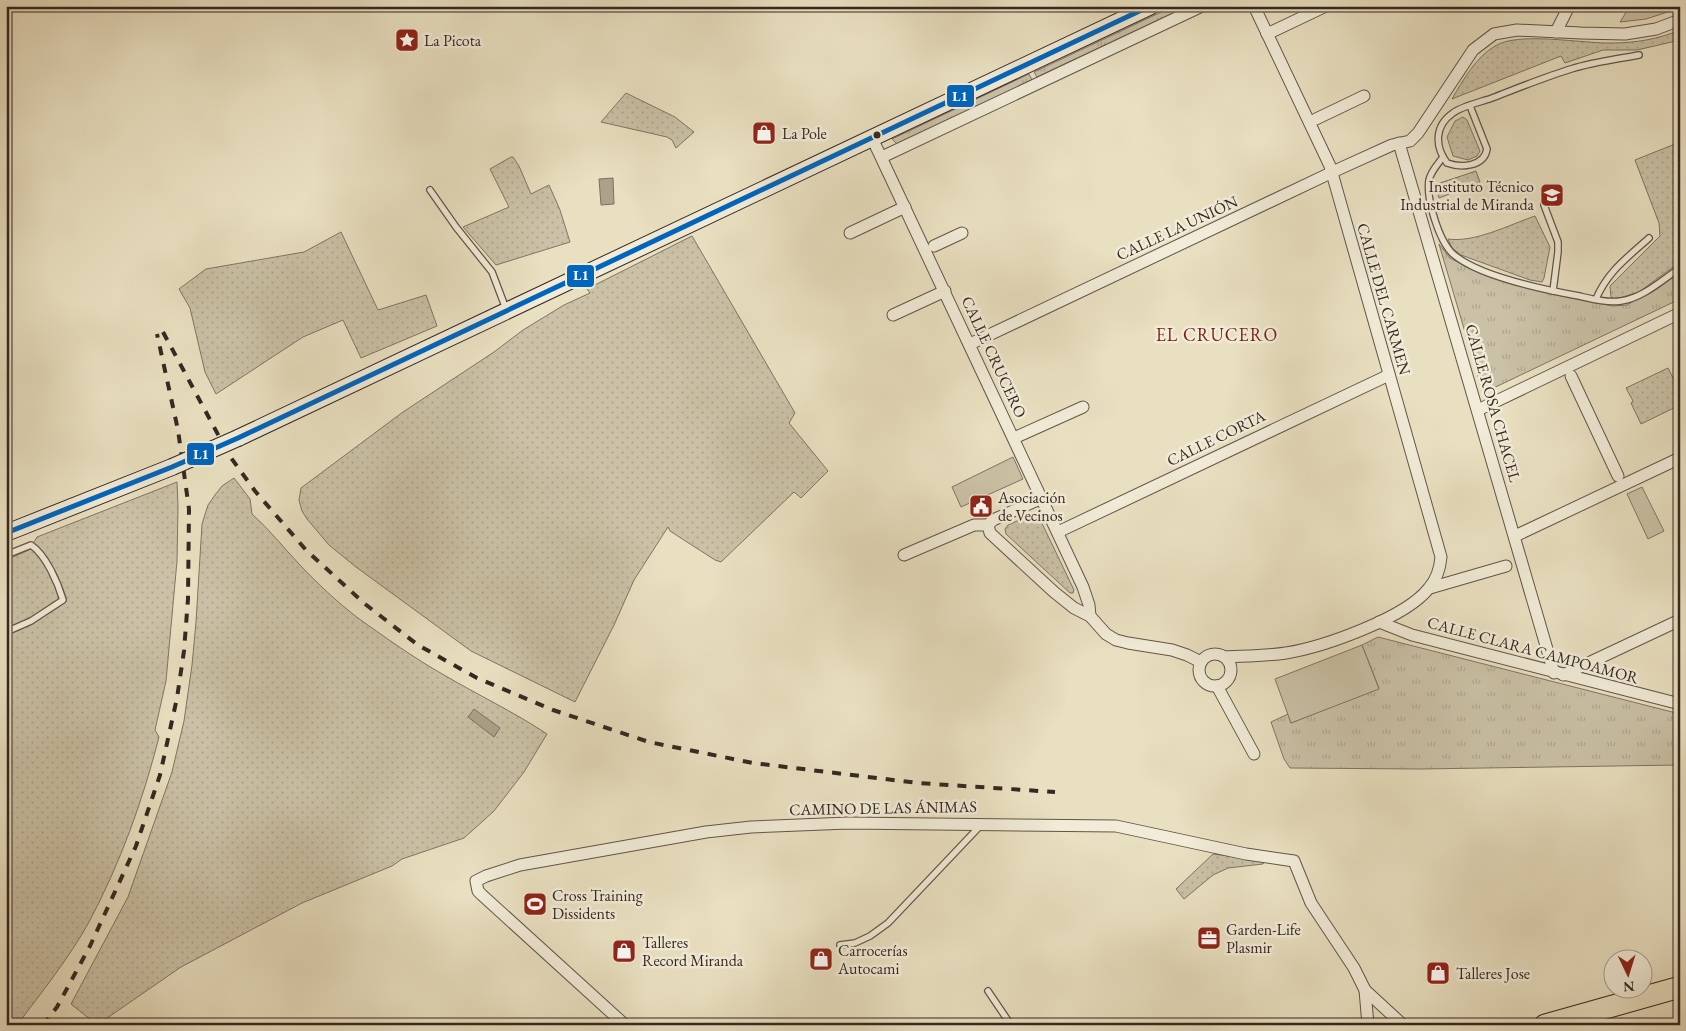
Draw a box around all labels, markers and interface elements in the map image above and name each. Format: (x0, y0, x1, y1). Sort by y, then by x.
place icon: La Picota (394, 27, 420, 53)
place label: La Picota (424, 30, 482, 51)
line badge: L1 (946, 84, 975, 108)
text: L1 (952, 87, 968, 105)
shop icon: La Pole (751, 120, 777, 146)
place label: La Pole (782, 123, 827, 144)
unlabelled marker (872, 130, 882, 140)
place label: Instituto Técnico Industrial de Miranda (1400, 176, 1535, 215)
school or university icon: Instituto Técnico Industrial de Miranda (1539, 182, 1565, 208)
street label: CALLE LA UNIÓN (1113, 191, 1241, 265)
street label: CALLE DEL CARMEN (1352, 221, 1416, 378)
line badge: L1 (566, 264, 595, 288)
text: L1 (573, 266, 589, 284)
street label: CALLE CRUCERO (957, 293, 1031, 421)
street label: CALLE ROSA CHACEL (1460, 322, 1526, 485)
district label: EL CRUCERO (1156, 323, 1278, 346)
street label: CALLE CORTA (1163, 405, 1270, 471)
line badge: L1 (186, 442, 215, 466)
text: L1 (193, 445, 209, 463)
place label: Asociación de Vecinos (997, 487, 1066, 526)
public building icon: Asociación de Vecinos (968, 493, 994, 519)
street label: CALLE CLARA CAMPOAMOR (1425, 612, 1642, 689)
street label: CAMINO DE LAS ÁNIMAS (789, 796, 977, 820)
place label: Cross Training Dissidents (552, 885, 644, 924)
sports icon: Cross Training Dissidents (522, 891, 548, 917)
place label: Garden-Life Plasmir (1226, 919, 1301, 958)
office icon: Garden-Life Plasmir (1196, 925, 1222, 951)
place label: Talleres Record Miranda (642, 932, 744, 971)
shop icon: Talleres Record Miranda (611, 938, 637, 964)
place label: Carrocerías Autocami (837, 940, 908, 979)
shop icon: Carrocerías Autocami (808, 946, 834, 972)
north arrow (1604, 948, 1654, 998)
shop icon: Talleres Jose (1425, 960, 1451, 986)
place label: Talleres Jose (1456, 963, 1530, 984)
text: N (1622, 978, 1635, 996)

